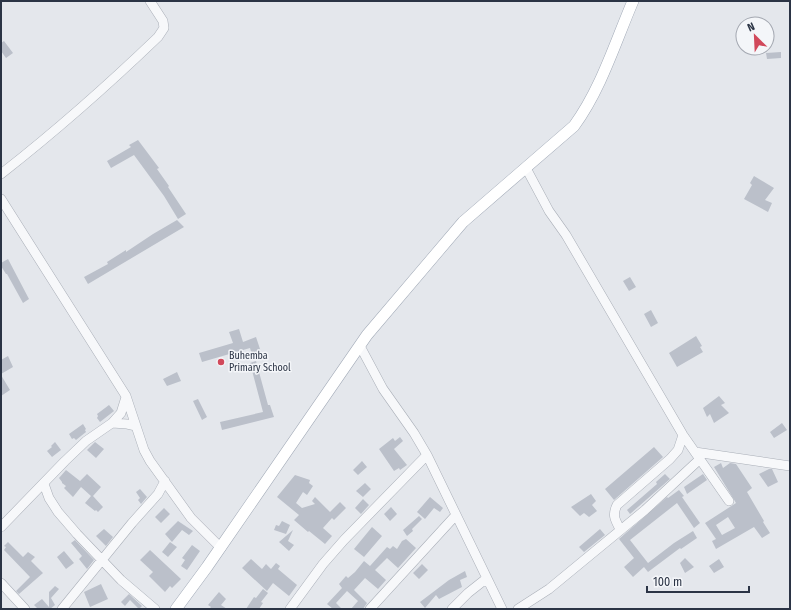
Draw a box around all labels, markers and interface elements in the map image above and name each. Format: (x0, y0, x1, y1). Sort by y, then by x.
north arrow (735, 16, 775, 56)
text: N (745, 20, 757, 35)
place label: Buhemba Primary School (229, 350, 291, 374)
marker: Buhemba Primary School (216, 357, 226, 367)
scale bar (647, 568, 749, 594)
text: 100 m (653, 575, 682, 589)

